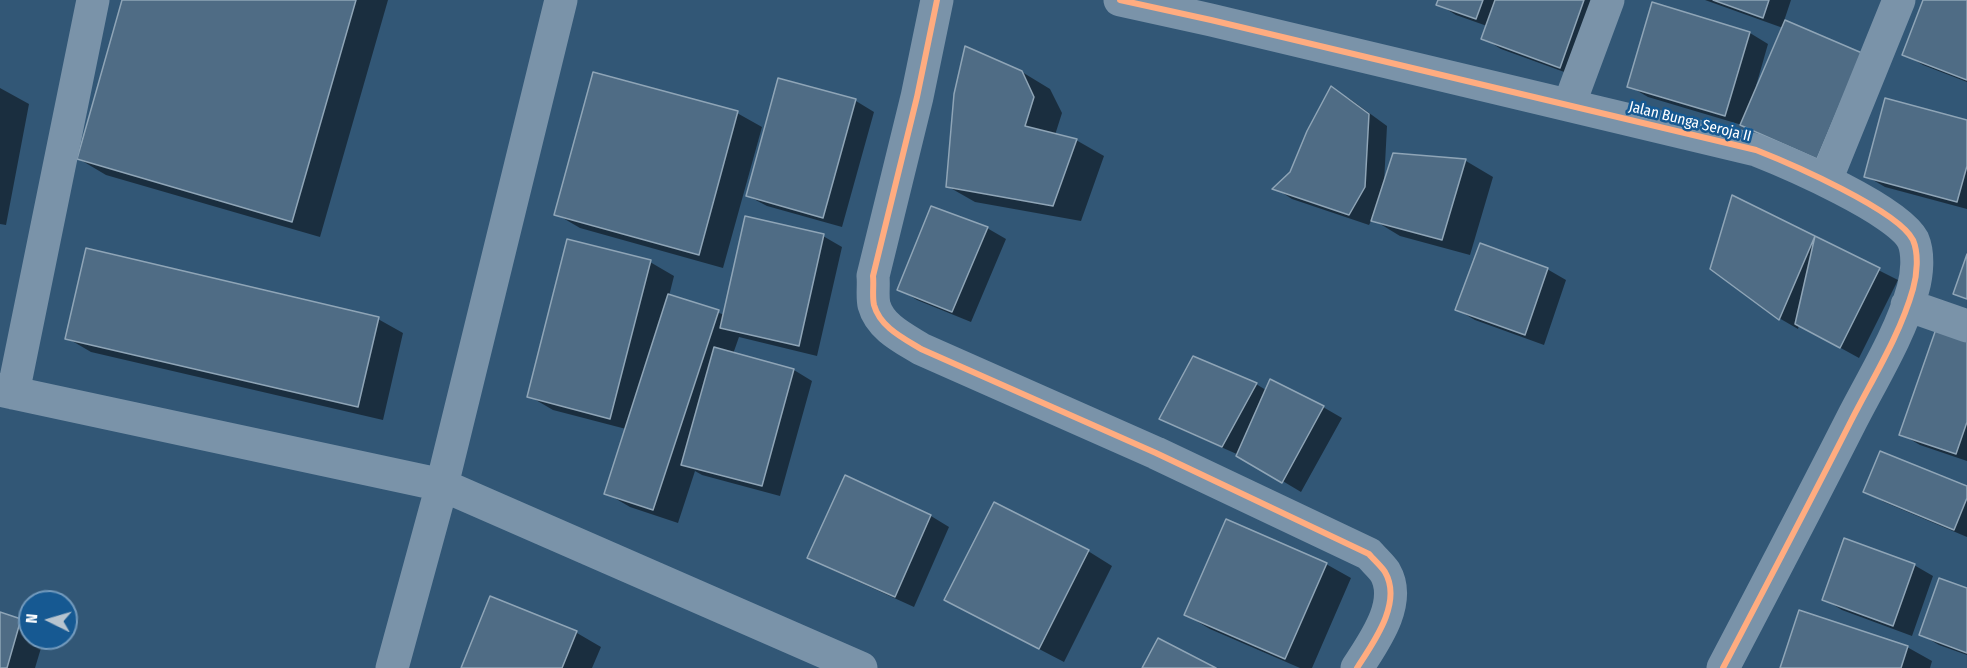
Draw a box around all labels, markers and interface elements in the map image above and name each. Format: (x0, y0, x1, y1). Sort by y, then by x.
street label: Jalan Bunga Seroja II (1627, 98, 1753, 146)
north arrow (18, 590, 78, 650)
text: N (22, 613, 41, 624)

